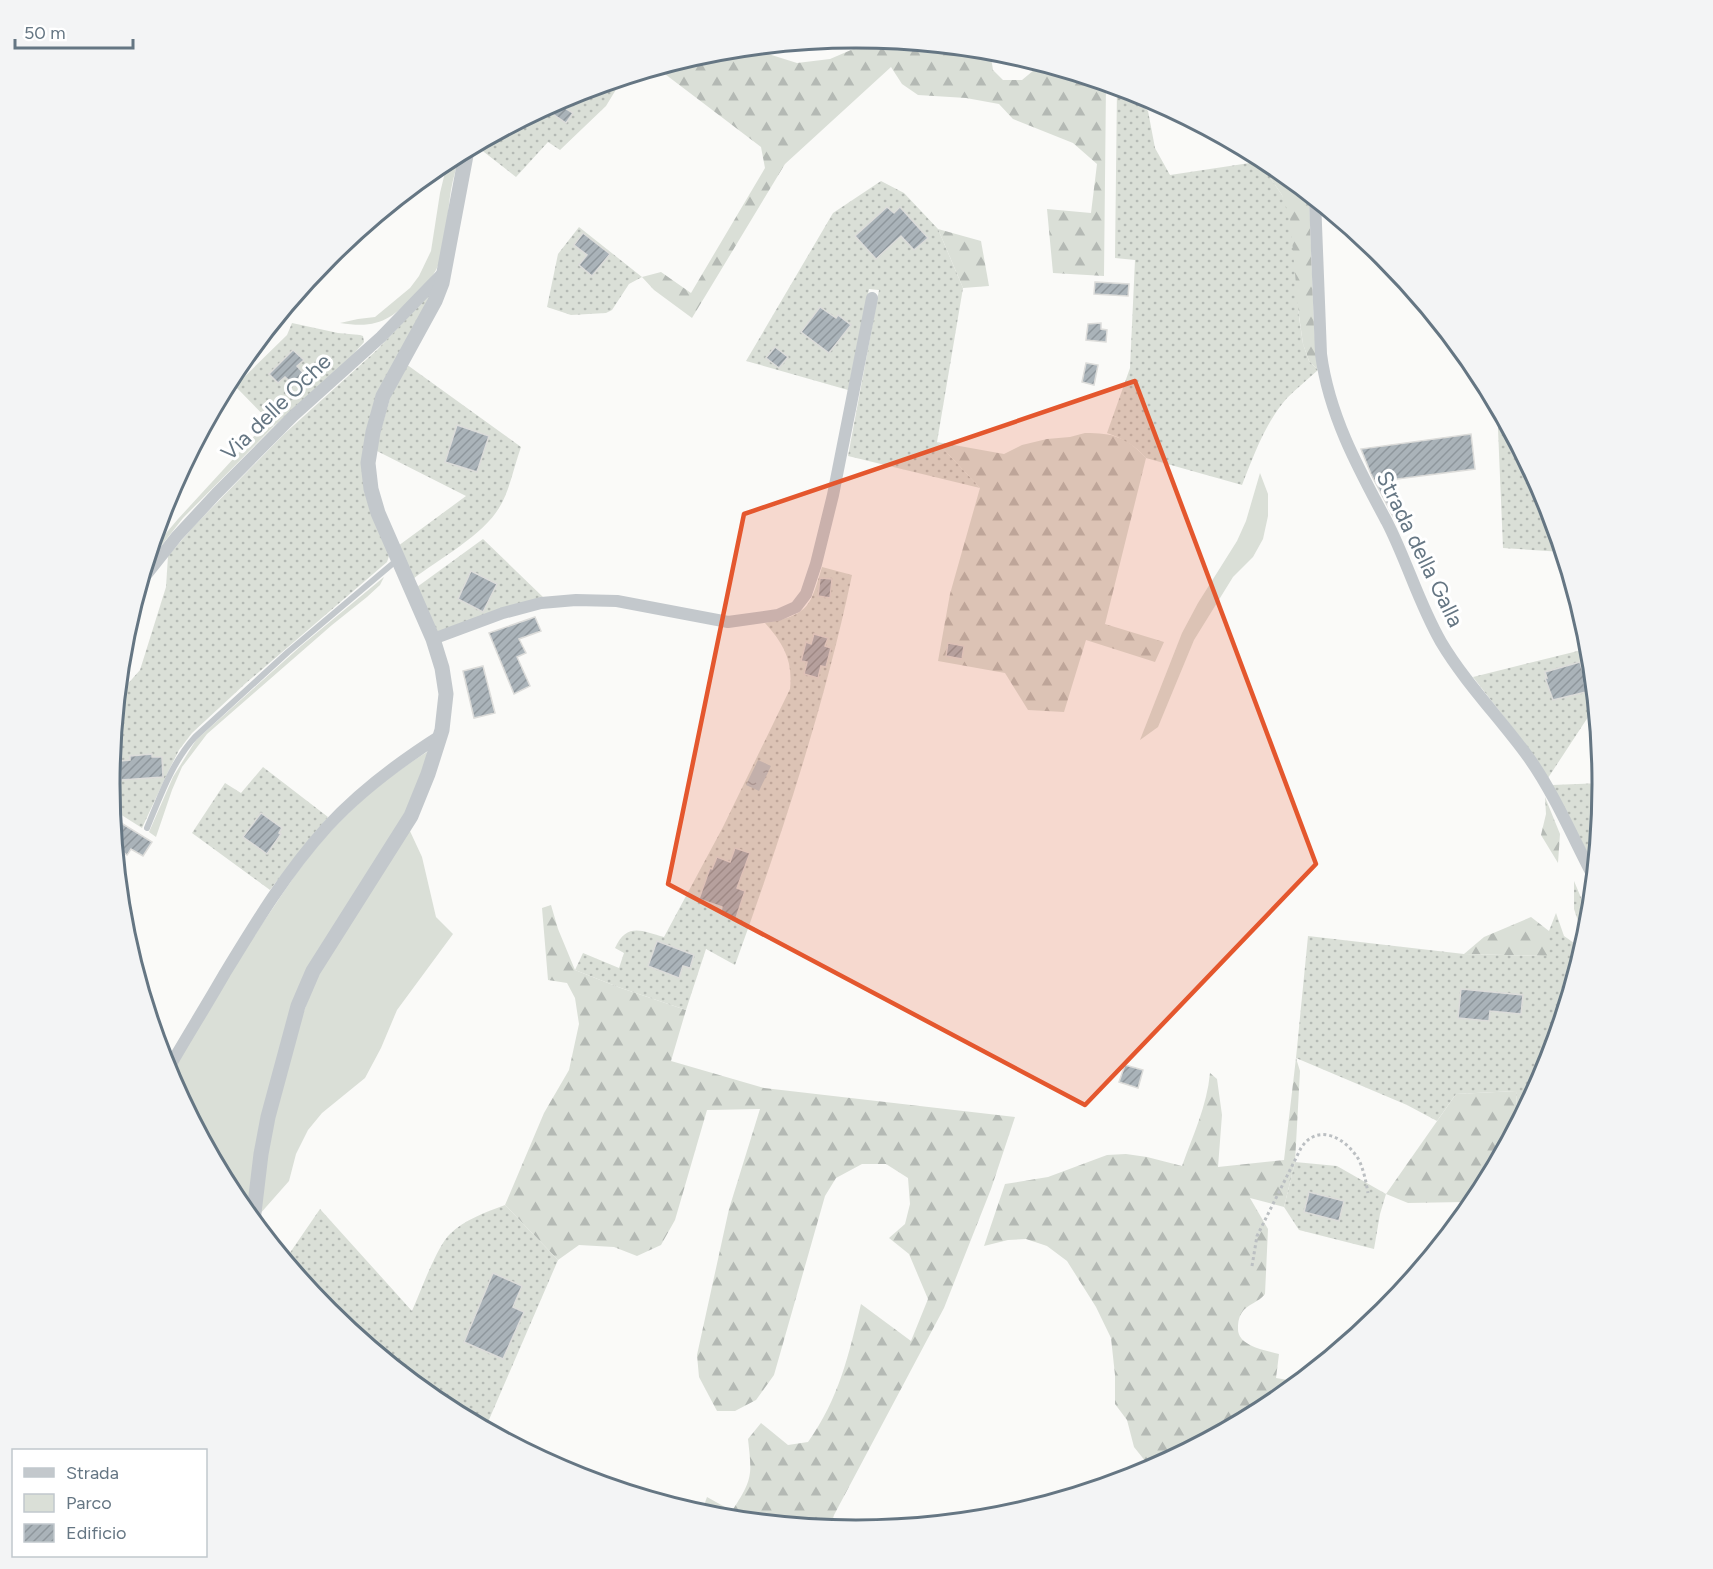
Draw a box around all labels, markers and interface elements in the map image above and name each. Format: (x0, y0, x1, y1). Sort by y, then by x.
scale bar (15, 12, 134, 50)
text: 50 m (24, 22, 66, 44)
street label: Via delle Oche (215, 348, 337, 466)
street label: Strada della Galla (1371, 467, 1469, 631)
legend (12, 1449, 207, 1557)
text: Strada (66, 1462, 119, 1484)
text: Parco (66, 1492, 112, 1514)
text: Edificio (66, 1522, 127, 1544)

